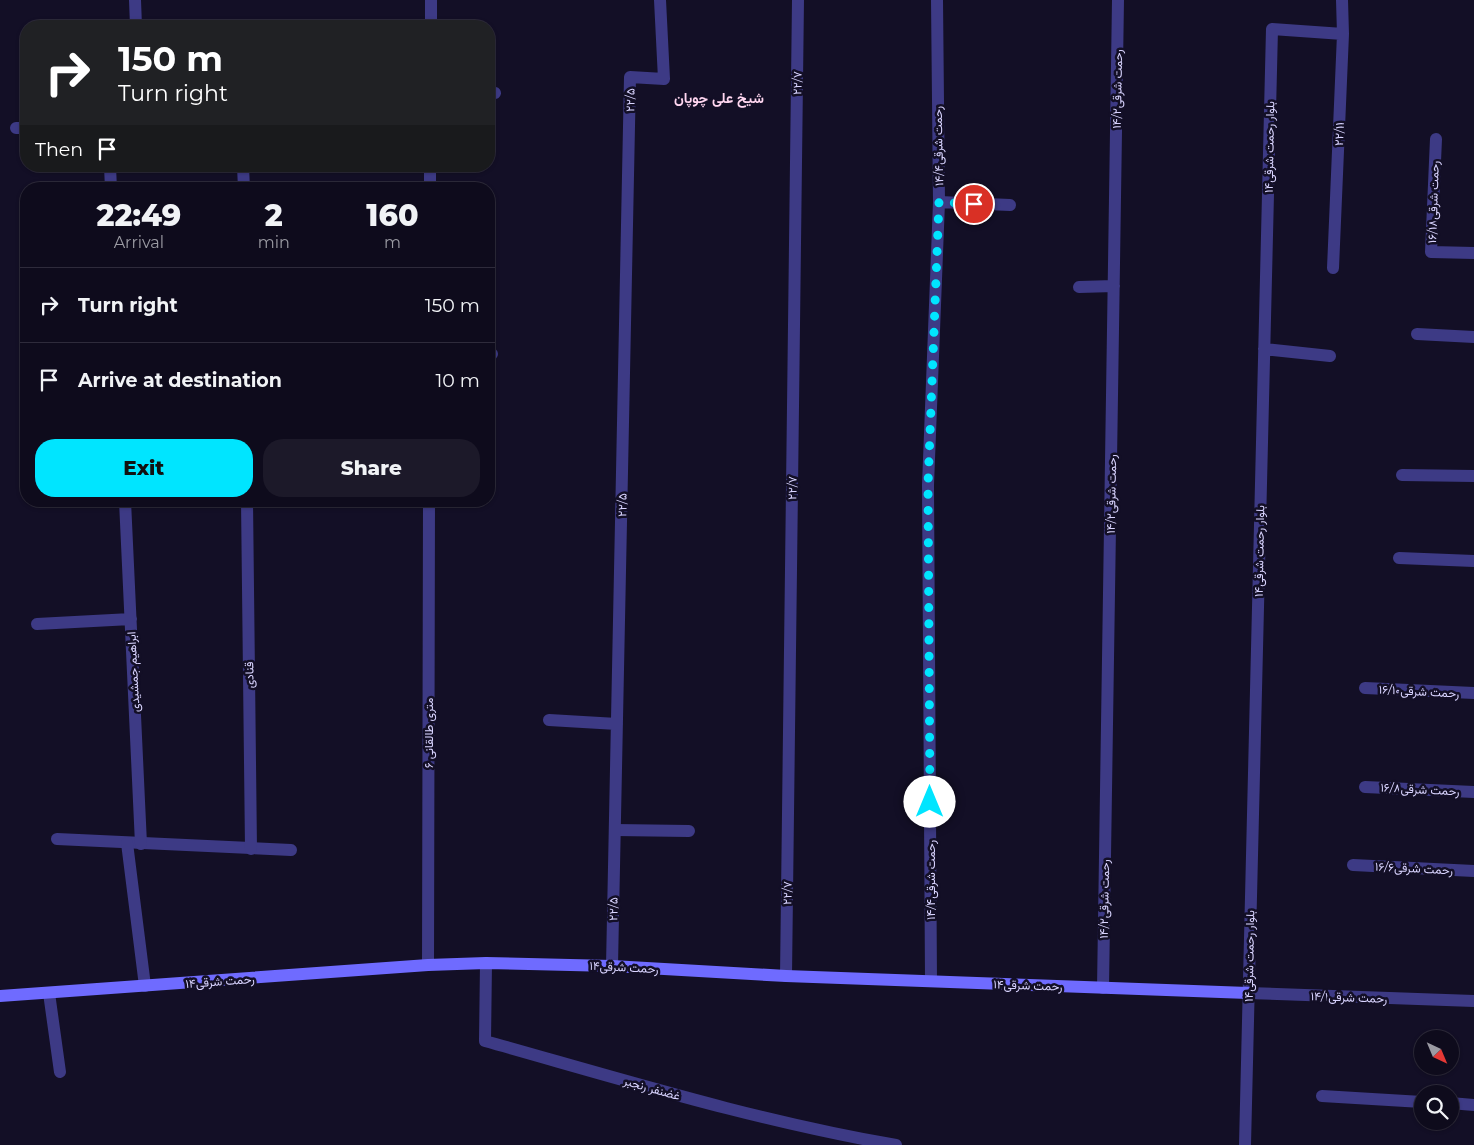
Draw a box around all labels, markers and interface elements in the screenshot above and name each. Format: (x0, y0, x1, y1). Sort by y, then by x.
text: 150 m (118, 37, 223, 80)
icon: right (35, 40, 100, 105)
street label: ۱۴/۲رحمت شرقی (1109, 49, 1126, 129)
street label: ۲۲/۷ (789, 71, 805, 95)
text: Turn right (118, 80, 228, 107)
street label: ۲۲/۵ (622, 88, 638, 112)
district label: شیخ علی چوپان (674, 89, 764, 108)
street label: بلوار رحمت شرقی۱۴ (1261, 101, 1278, 193)
street label: ۱۴/۴رحمت شرقی (930, 106, 947, 186)
street label: ۲۲/۱۱ (1331, 122, 1347, 146)
icon: arrive (93, 135, 121, 163)
text: Then (35, 138, 83, 161)
street label: ۱۶/۱۸رحمت شرقی (1424, 160, 1443, 244)
pin (953, 183, 995, 225)
icon: arrive (960, 190, 988, 218)
text: 22:49 (96, 197, 181, 234)
text: 2 (265, 197, 283, 234)
text: 160 (366, 197, 419, 234)
text: Arrival (114, 233, 164, 252)
text: min (258, 233, 290, 252)
text: m (384, 233, 401, 252)
icon: right (35, 291, 63, 319)
text: Turn right (78, 294, 178, 317)
text: 150 m (425, 294, 480, 317)
icon: arrive (35, 366, 63, 394)
text: Arrive at destination (78, 369, 282, 392)
text: 10 m (435, 369, 480, 392)
button: Exit (35, 439, 253, 497)
button: Share (263, 439, 480, 497)
street label: ۱۴/۲رحمت شرقی (1103, 454, 1120, 534)
street label: ۲۲/۷ (784, 476, 800, 500)
street label: ۲۲/۵ (614, 493, 630, 517)
street label: بلوار رحمت شرقی۱۴ (1251, 505, 1268, 597)
street label: ابراهیم جمشیدی (123, 631, 144, 713)
street label: قنادی (241, 661, 258, 689)
street label: ۱۶/۱۰رحمت شرقی (1378, 681, 1460, 702)
street label: ۶ متری طالقانی (421, 698, 437, 768)
position arrow (903, 775, 955, 827)
street label: ۱۶/۸رحمت شرقی (1380, 779, 1460, 800)
street label: ۱۴/۴رحمت شرقی (923, 840, 939, 920)
street label: ۱۶/۶رحمت شرقی (1375, 858, 1453, 879)
street label: ۱۴/۲رحمت شرقی (1096, 859, 1113, 939)
street label: ۲۲/۷ (779, 881, 795, 905)
street label: ۲۲/۵ (605, 897, 621, 921)
street label: بلوار رحمت شرقی۱۴ (1241, 910, 1258, 1002)
street label: ۱۴رحمت شرقی (589, 958, 659, 977)
street label: ۱۴رحمت شرقی (185, 971, 255, 992)
street label: ۱۴رحمت شرقی (993, 976, 1063, 995)
street label: ۱۴/۱رحمت شرقی (1310, 988, 1388, 1007)
north arrow (1414, 1030, 1459, 1075)
map controls (1414, 1030, 1459, 1130)
street label: غضنفر رنجبر (621, 1073, 682, 1104)
button: search (1414, 1085, 1459, 1130)

